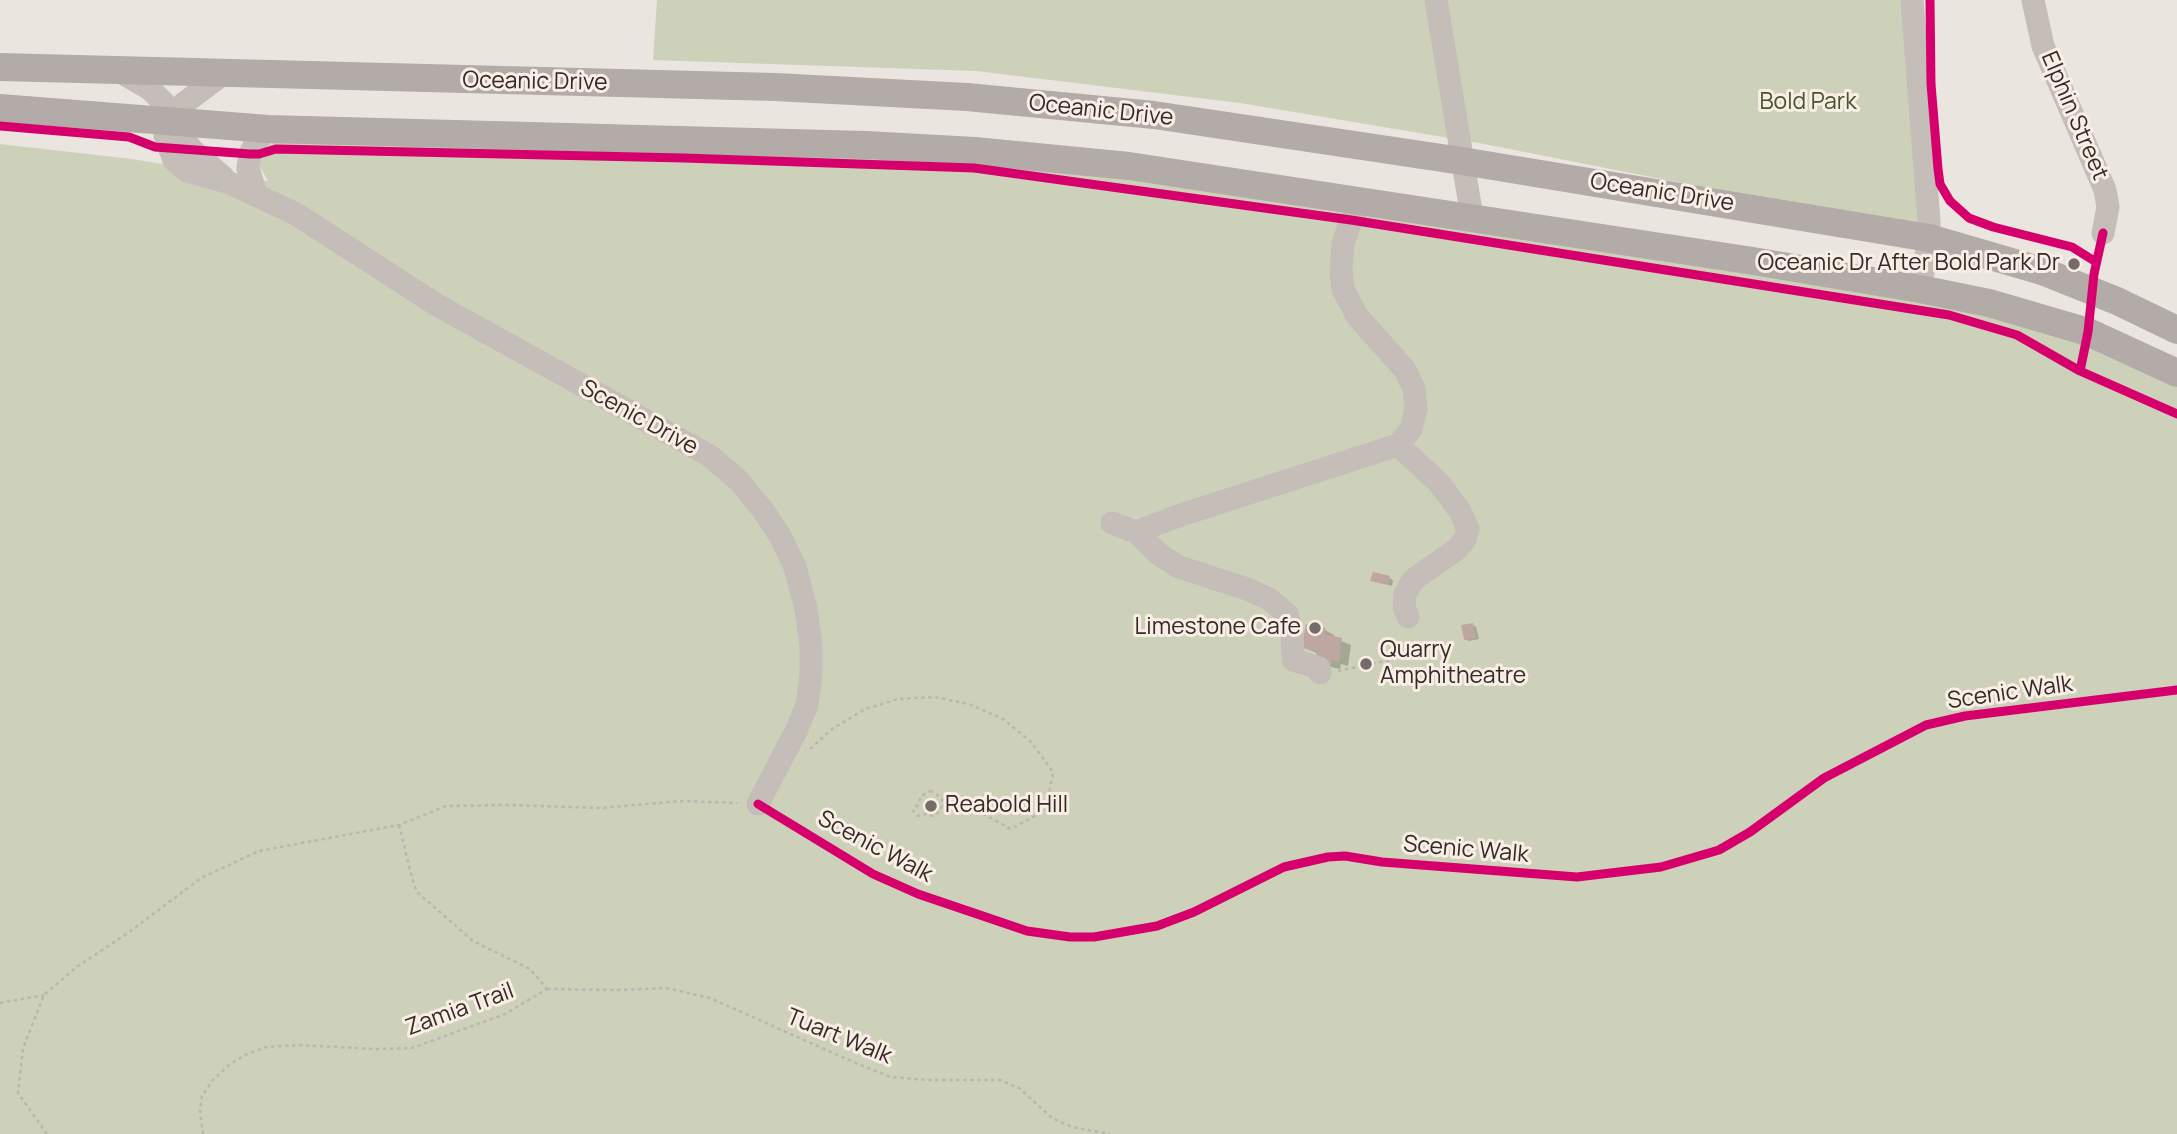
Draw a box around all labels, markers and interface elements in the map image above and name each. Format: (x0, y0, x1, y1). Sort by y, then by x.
street label: Elphin Street (2035, 48, 2113, 184)
street label: Oceanic Drive (462, 67, 608, 97)
park label: Bold Park (1759, 89, 1857, 117)
street label: Oceanic Drive (1027, 90, 1175, 132)
street label: Oceanic Drive (1588, 168, 1736, 218)
place label: Oceanic Dr After Bold Park Dr (1758, 250, 2060, 278)
marker: Oceanic Dr After Bold Park Dr (2066, 256, 2082, 272)
street label: Scenic Drive (576, 374, 702, 462)
place label: Limestone Cafe (1135, 614, 1301, 642)
marker: Limestone Cafe (1307, 620, 1323, 636)
place label: Quarry Amphitheatre (1380, 637, 1526, 691)
marker: Quarry Amphitheatre (1358, 656, 1374, 672)
street label: Scenic Walk (1946, 671, 2074, 715)
place label: Reabold Hill (945, 792, 1068, 820)
marker: Reabold Hill (923, 798, 939, 814)
street label: Scenic Walk (813, 805, 937, 889)
street label: Scenic Walk (1402, 831, 1530, 869)
street label: Zamia Trail (402, 978, 518, 1042)
street label: Tuart Walk (782, 1003, 896, 1071)

